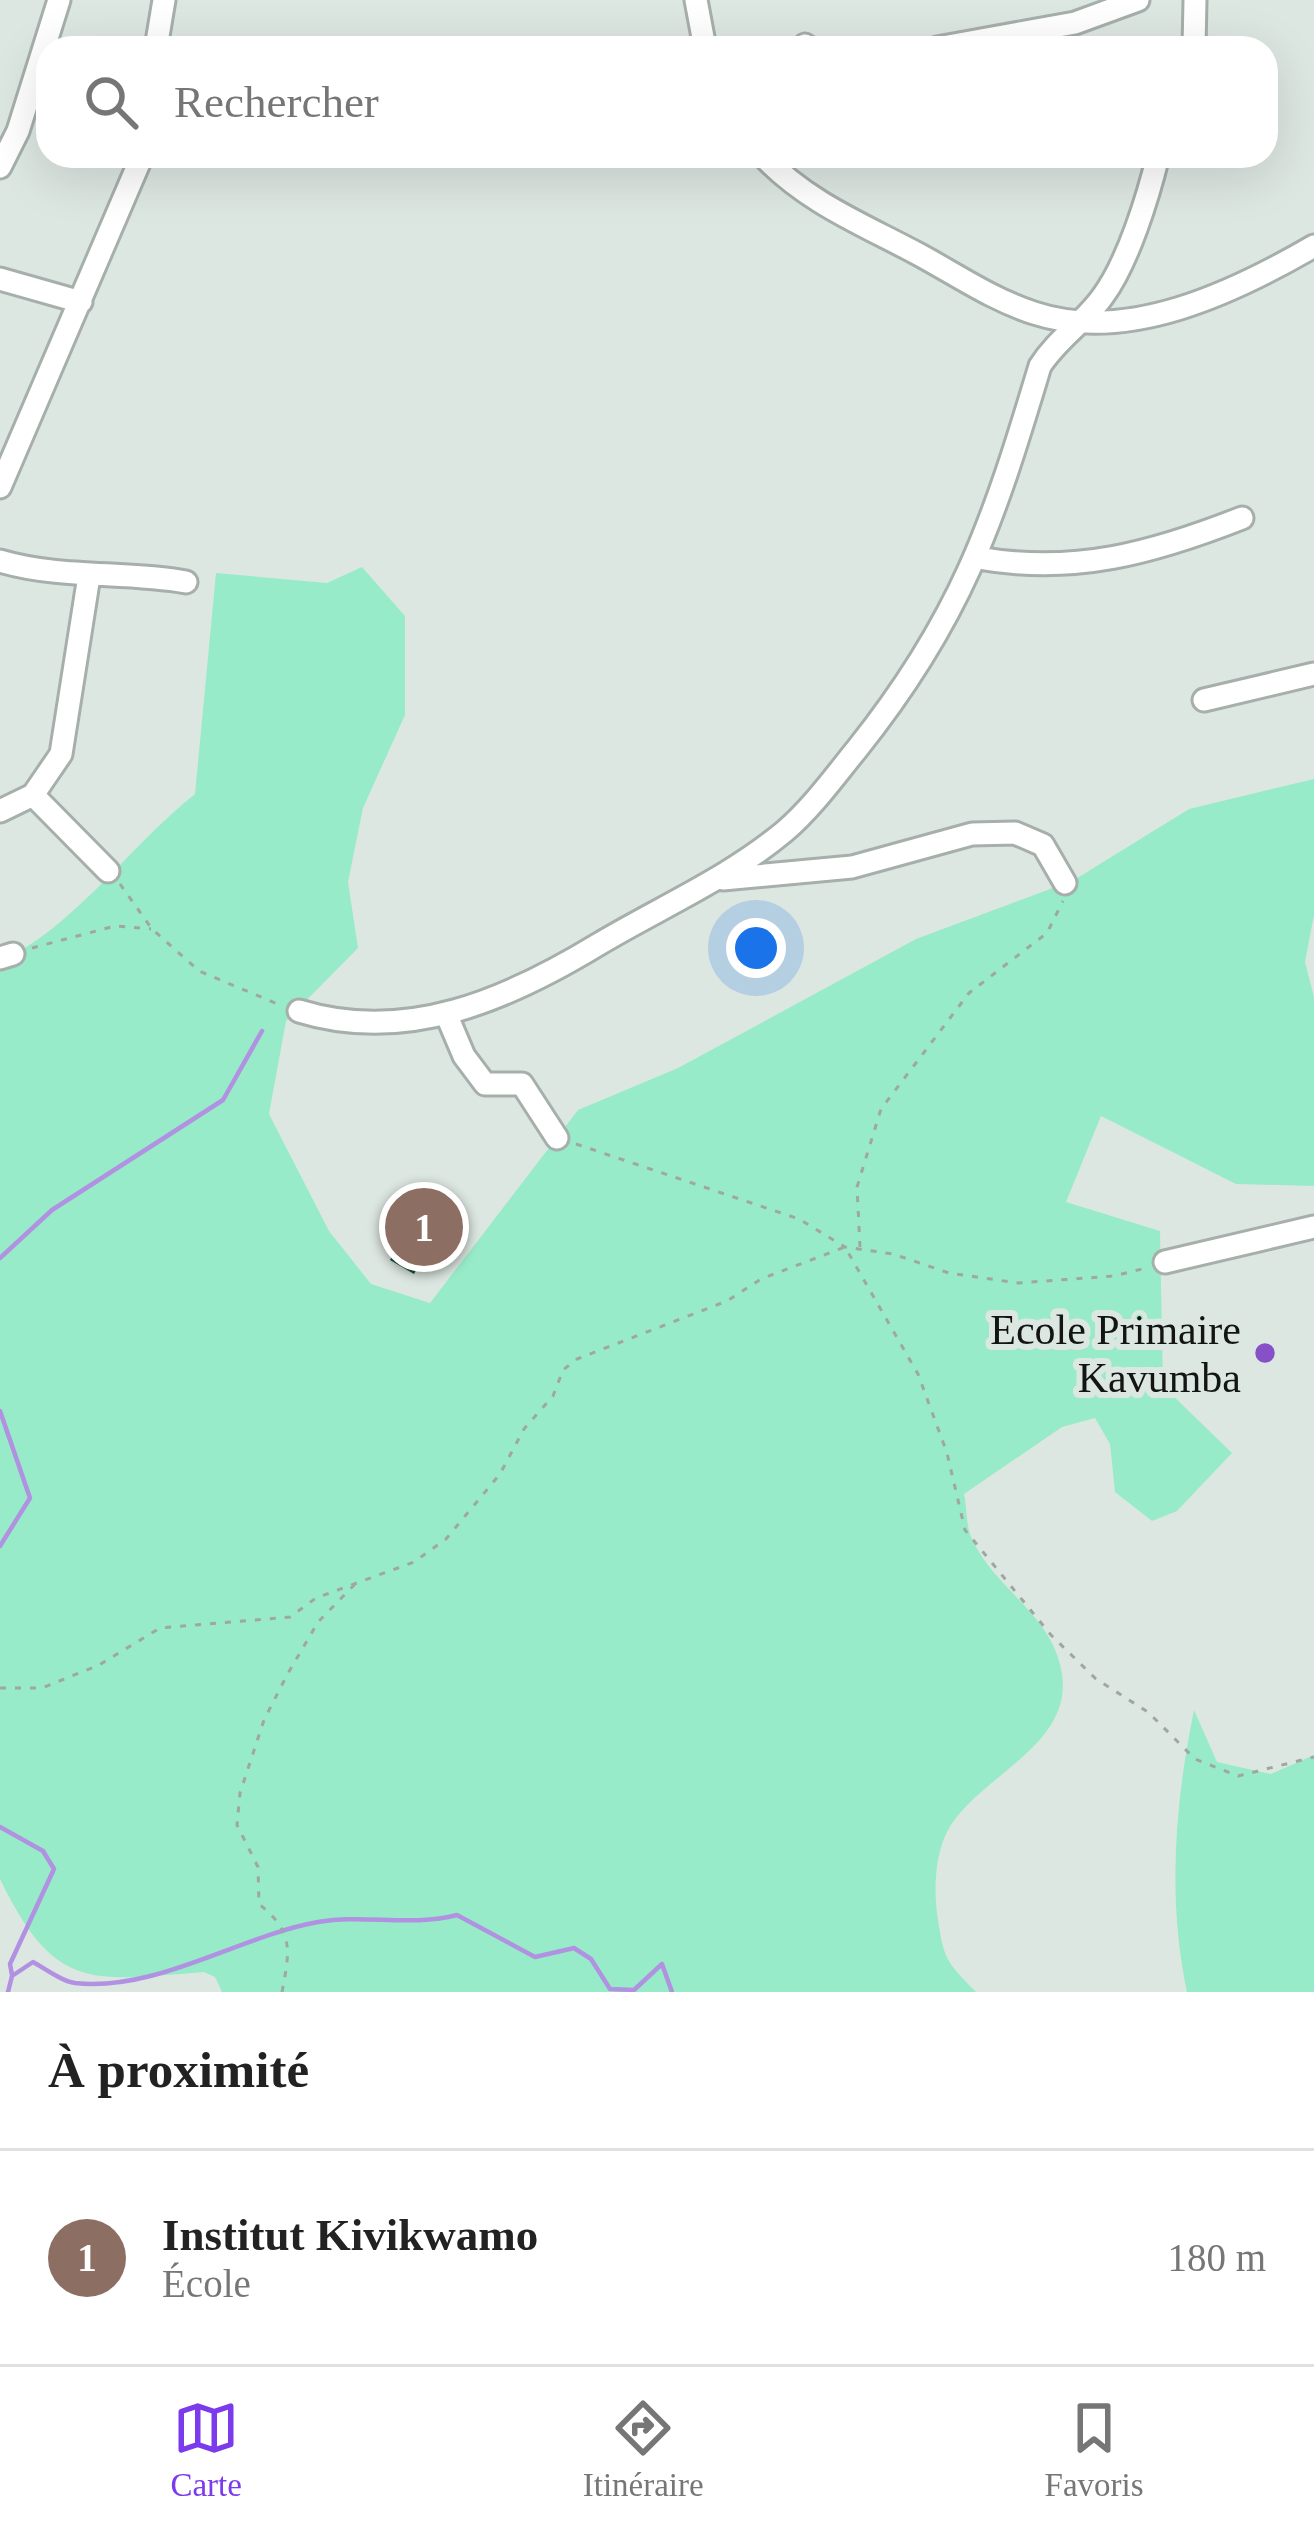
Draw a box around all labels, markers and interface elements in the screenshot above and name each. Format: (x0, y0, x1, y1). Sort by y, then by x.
search box (36, 36, 1278, 168)
icon: search (78, 69, 144, 135)
text: Rechercher (174, 77, 379, 127)
your location (726, 918, 786, 978)
pin: 1 (385, 1182, 463, 1272)
place label: Ecole Primaire Kavumba (990, 1307, 1241, 1401)
marker: Ecole Primaire Kavumba (1252, 1340, 1278, 1366)
text: À proximité (48, 2042, 309, 2098)
text: Institut Kivikwamo (162, 2210, 538, 2260)
text: 1 (77, 2236, 97, 2279)
text: 180 m (1167, 2236, 1266, 2279)
text: École (162, 2262, 251, 2305)
tab: Carte (170, 2395, 242, 2504)
tab: Itinéraire (583, 2395, 704, 2504)
tab: Favoris (1045, 2395, 1144, 2504)

